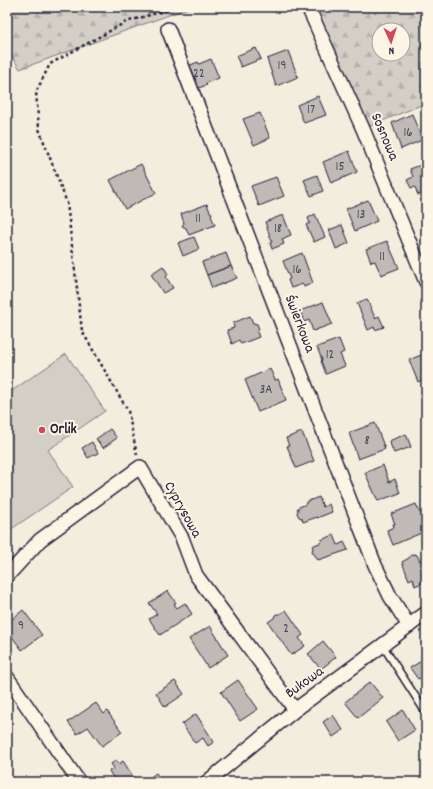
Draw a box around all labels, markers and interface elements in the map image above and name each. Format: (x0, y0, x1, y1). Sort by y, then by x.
north arrow (371, 22, 411, 62)
text: N (388, 42, 395, 58)
house number: 19 (278, 57, 286, 76)
house number: 22 (193, 65, 205, 84)
house number: 17 (307, 101, 315, 120)
street label: Sosnowa (364, 110, 404, 165)
house number: 16 (403, 124, 413, 143)
house number: 15 (336, 158, 344, 177)
house number: 13 (357, 206, 365, 225)
house number: 11 (195, 210, 201, 229)
house number: 18 (274, 220, 282, 239)
house number: 11 (379, 248, 385, 267)
house number: 16 (292, 261, 302, 280)
street label: Świerkowa (278, 292, 320, 357)
house number: 12 (326, 346, 334, 365)
house number: 3A (260, 381, 272, 400)
place label: Orlik (50, 419, 77, 441)
marker: Orlik (37, 425, 47, 435)
house number: 8 (364, 432, 370, 451)
street label: Cyprysowa (157, 478, 207, 543)
house number: 9 (18, 617, 24, 636)
house number: 2 (283, 620, 289, 639)
street label: Bukowa (281, 661, 330, 705)

